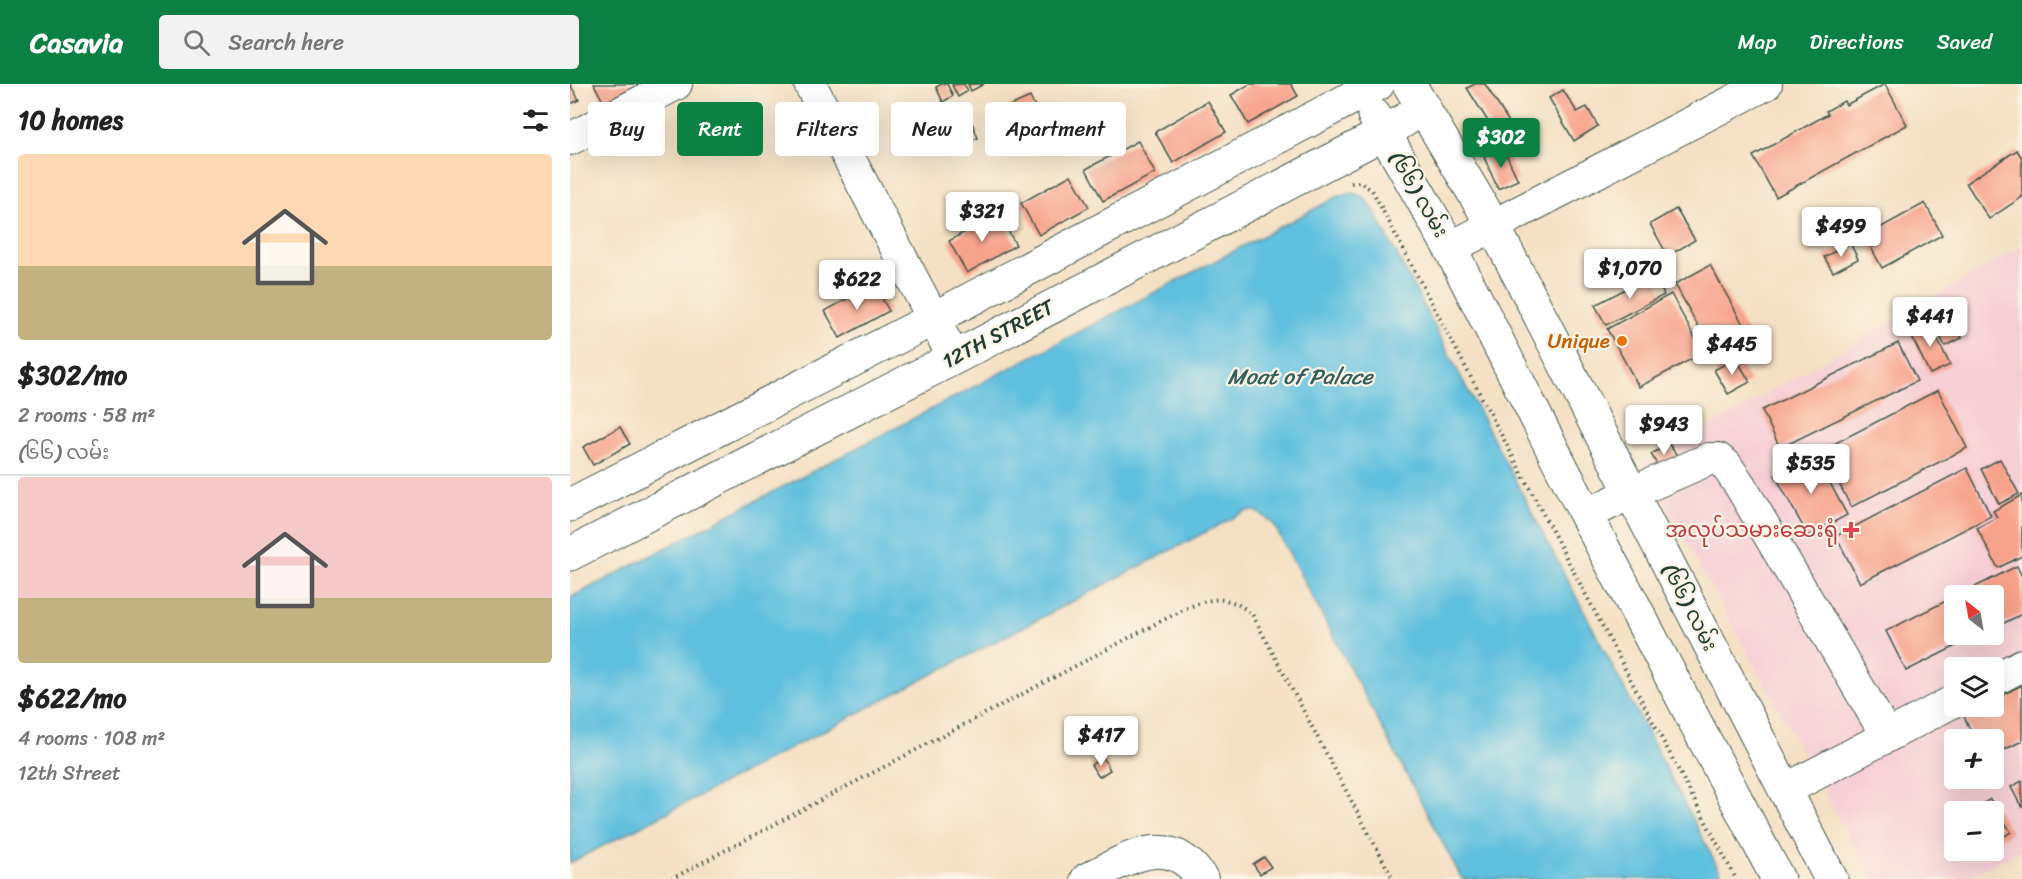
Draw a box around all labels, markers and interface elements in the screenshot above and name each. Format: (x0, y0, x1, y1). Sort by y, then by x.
search box (159, 15, 579, 69)
text: Casavia (30, 18, 123, 67)
text: Search here (228, 23, 344, 62)
text: Map (1738, 23, 1776, 61)
text: Directions (1809, 23, 1904, 61)
text: Saved (1937, 23, 1992, 61)
icon: search (180, 26, 213, 59)
text: 10 homes (18, 97, 123, 143)
chip: Buy (588, 102, 665, 156)
chip: Rent (677, 102, 763, 156)
chip: Filters (775, 102, 879, 156)
chip: New (891, 102, 973, 156)
chip: Apartment (985, 102, 1126, 156)
icon: filters (519, 104, 552, 137)
pin: $302 (1465, 118, 1537, 169)
text: $302 (1477, 120, 1525, 155)
street label: (၆၆) လမ်း (1379, 143, 1459, 245)
pin: $321 (946, 192, 1018, 243)
icon: home (231, 193, 339, 301)
text: $321 (960, 194, 1004, 229)
pin: $499 (1805, 207, 1877, 258)
text: $499 (1816, 209, 1866, 244)
pin: $1,070 (1581, 249, 1679, 300)
text: $1,070 (1598, 251, 1662, 286)
pin: $622 (821, 260, 893, 311)
text: $622 (833, 262, 881, 297)
street label: 12TH STREET (935, 288, 1062, 380)
pin: $441 (1894, 297, 1966, 348)
text: $441 (1906, 299, 1954, 334)
place label: Unique (1547, 322, 1610, 360)
pin: $445 (1696, 325, 1768, 376)
text: $445 (1707, 327, 1757, 362)
marker: Unique (1615, 334, 1629, 348)
text: $302/mo (18, 352, 127, 398)
water label: Moat of Palace (1228, 357, 1375, 396)
text: 2 rooms · 58 m² (18, 398, 155, 433)
pin: $943 (1628, 405, 1700, 456)
text: $943 (1639, 407, 1689, 442)
text: (၆၆) လမ်း (18, 435, 109, 470)
pin: $535 (1775, 444, 1847, 495)
text: $535 (1787, 446, 1835, 481)
place label: အလုပ်သမားဆေးရုံ (1665, 511, 1838, 549)
icon: home (231, 516, 339, 624)
marker: အလုပ်သမားဆေးရုံ (1842, 521, 1860, 539)
street label: (၆၆) လမ်း (1651, 556, 1729, 658)
north arrow (1944, 585, 2004, 645)
map controls (1944, 585, 2004, 861)
button: layers (1944, 657, 2004, 717)
text: $622/mo (18, 675, 126, 721)
pin: $417 (1065, 716, 1137, 767)
text: $417 (1078, 718, 1124, 753)
text: 4 rooms · 108 m² (18, 721, 165, 756)
button: + (1944, 729, 2004, 789)
text: 12th Street (18, 756, 121, 791)
button: − (1944, 801, 2004, 861)

